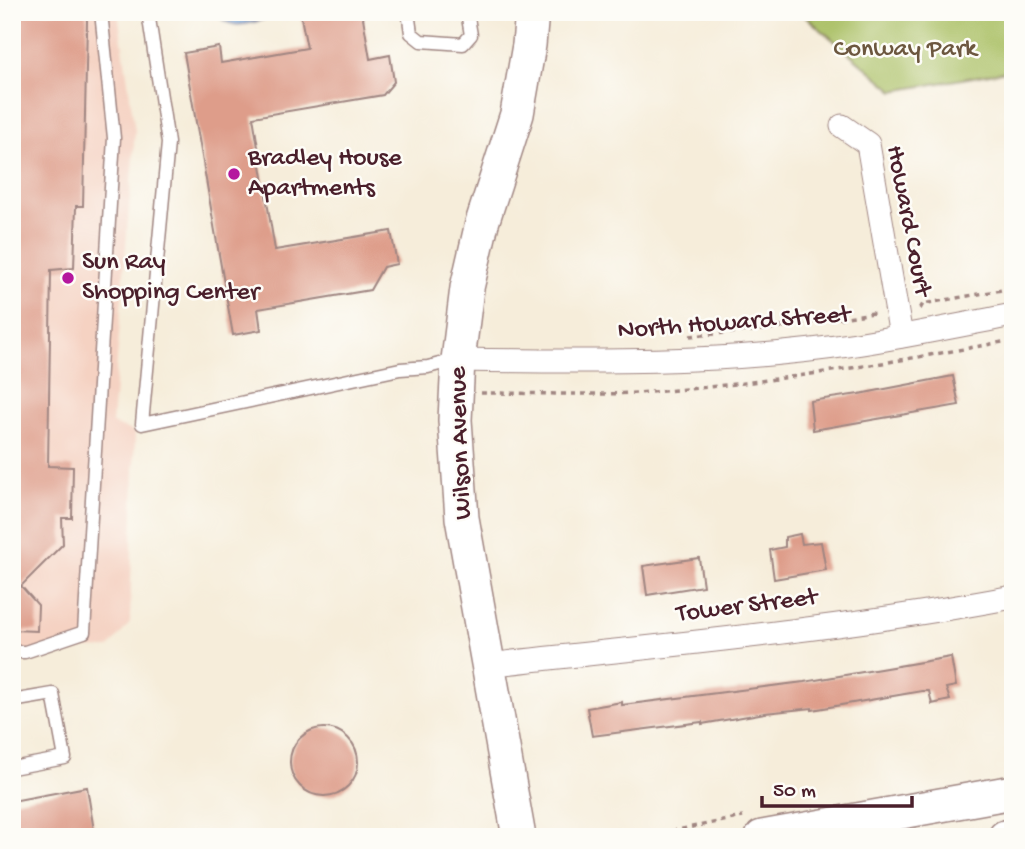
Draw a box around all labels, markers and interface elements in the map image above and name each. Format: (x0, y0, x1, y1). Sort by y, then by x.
park label: Conway Park (833, 35, 979, 66)
street label: Howard Court (877, 143, 937, 301)
place label: Bradley House Apartments (247, 144, 402, 205)
marker: Bradley House Apartments (226, 166, 242, 182)
place label: Sun Ray Shopping Center (82, 248, 262, 309)
marker: Sun Ray Shopping Center (60, 270, 76, 286)
street label: North Howard Street (617, 300, 854, 348)
street label: Wilson Avenue (444, 365, 480, 520)
street label: Tower Street (673, 583, 822, 631)
scale bar (762, 765, 913, 809)
text: 50 m (773, 780, 816, 805)

